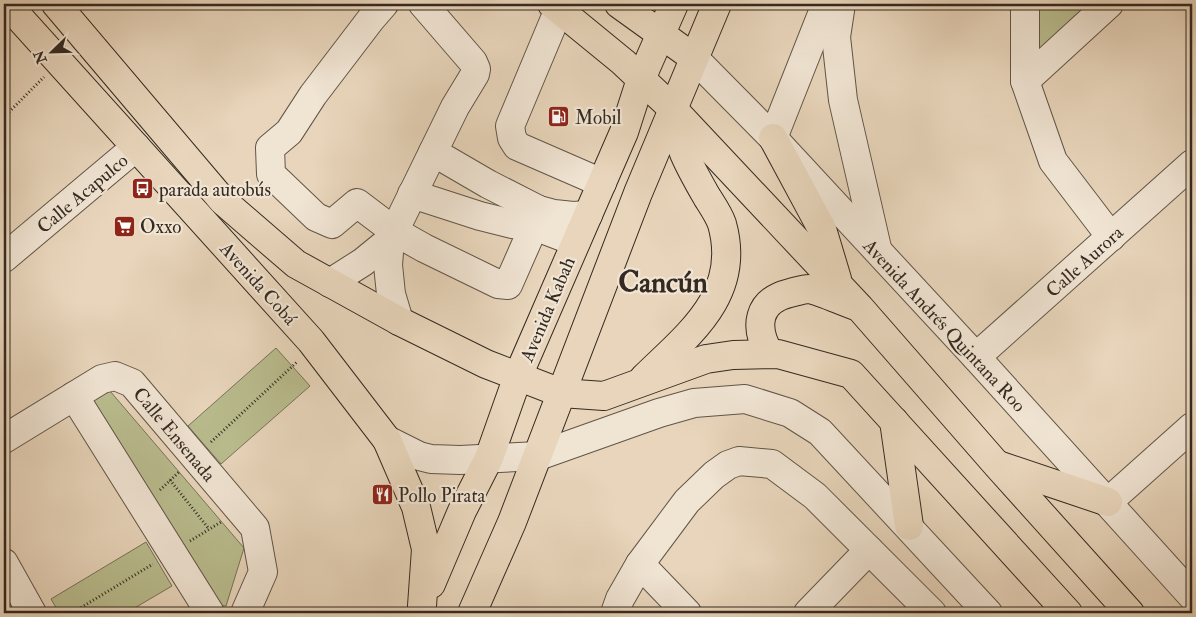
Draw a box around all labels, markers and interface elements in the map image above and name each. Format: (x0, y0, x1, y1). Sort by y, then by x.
north arrow (28, 28, 78, 78)
text: N (30, 47, 51, 67)
fuel station icon: Mobil (547, 105, 571, 129)
place label: Mobil (575, 106, 621, 130)
street label: Calle Acapulco (32, 149, 134, 240)
bus stop icon: parada autobús (131, 177, 155, 201)
place label: parada autobús (158, 178, 271, 203)
supermarket icon: Oxxo (112, 214, 136, 238)
place label: Oxxo (140, 215, 181, 239)
street label: Calle Aurora (1041, 221, 1129, 303)
street label: Avenida Andrés Quintana Roo (857, 233, 1031, 417)
street label: Avenida Cobá (214, 236, 302, 330)
street label: Avenida Kabah (515, 253, 581, 366)
district label: Cancún (618, 265, 708, 301)
street label: Calle Ensenada (128, 383, 221, 487)
restaurant icon: Pollo Pirata (370, 483, 394, 507)
place label: Pollo Pirata (398, 484, 486, 508)

